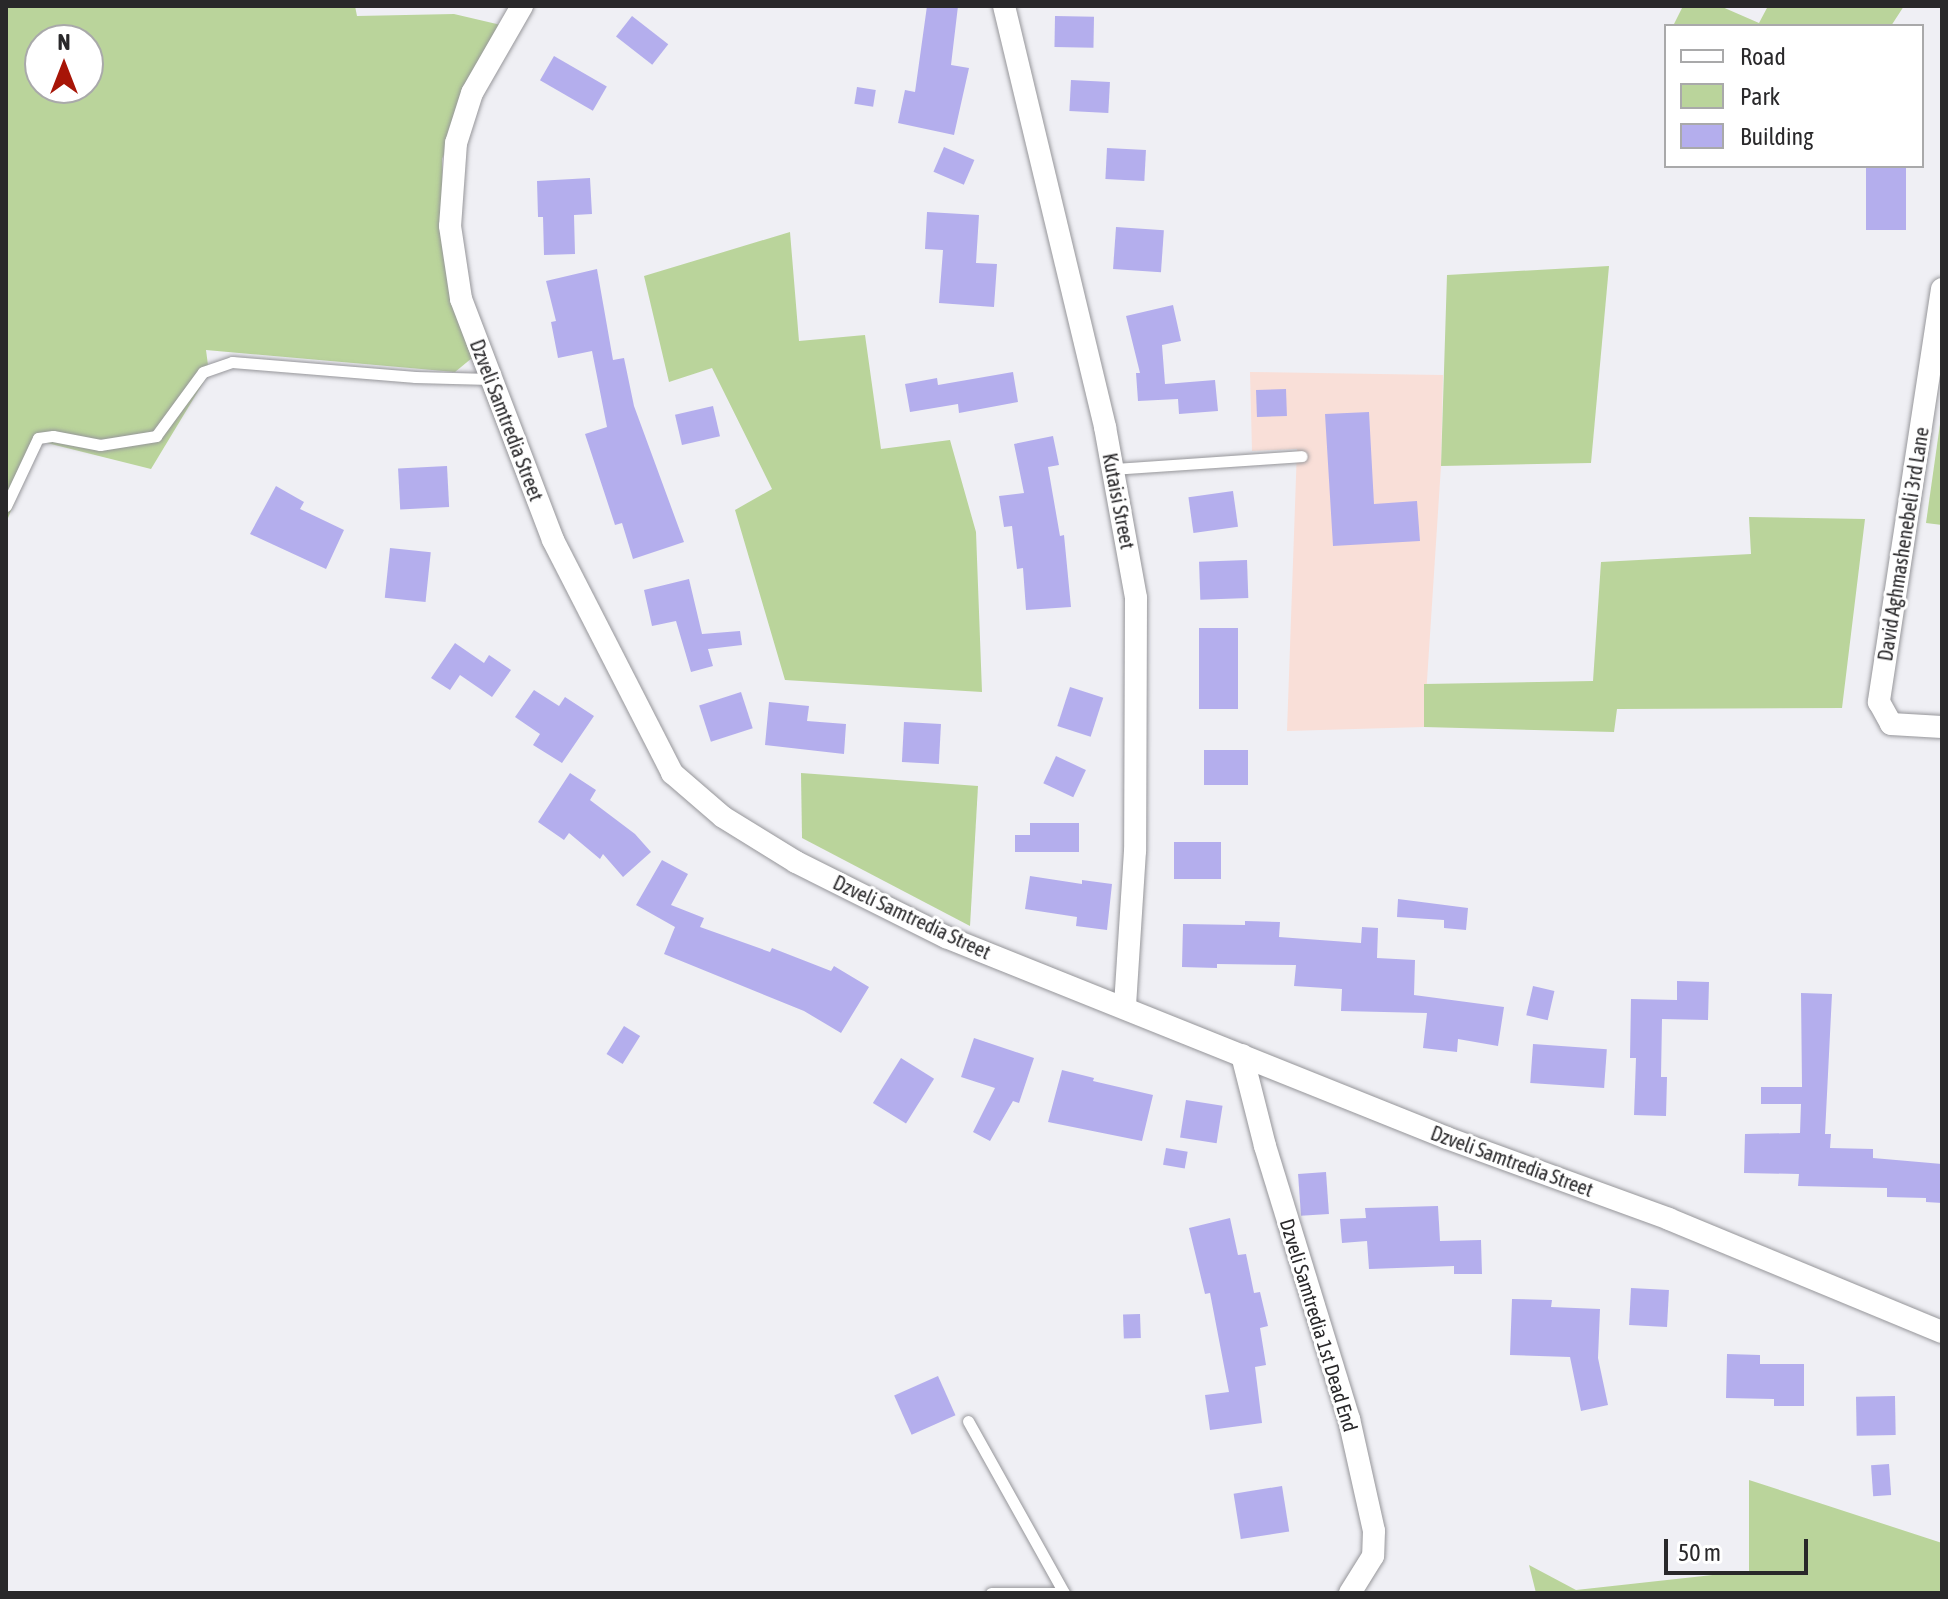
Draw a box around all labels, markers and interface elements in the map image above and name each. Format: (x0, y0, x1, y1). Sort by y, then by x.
north arrow (24, 24, 104, 104)
legend (1664, 24, 1924, 168)
text: N (58, 29, 70, 55)
text: Road (1740, 43, 1786, 70)
text: Park (1740, 83, 1780, 110)
text: Building (1740, 123, 1813, 150)
street label: Dzveli Samtredia Street (465, 336, 549, 504)
street label: David Aghmashenebeli 3rd Lane (1873, 425, 1933, 663)
street label: Kutaisi Street (1098, 451, 1140, 551)
street label: Dzveli Samtredia Street (829, 870, 995, 964)
street label: Dzveli Samtredia Street (1428, 1120, 1596, 1202)
street label: Dzveli Samtredia 1st Dead End (1275, 1216, 1363, 1434)
scale bar (1668, 1523, 1812, 1573)
text: 50 m (1678, 1539, 1721, 1566)

